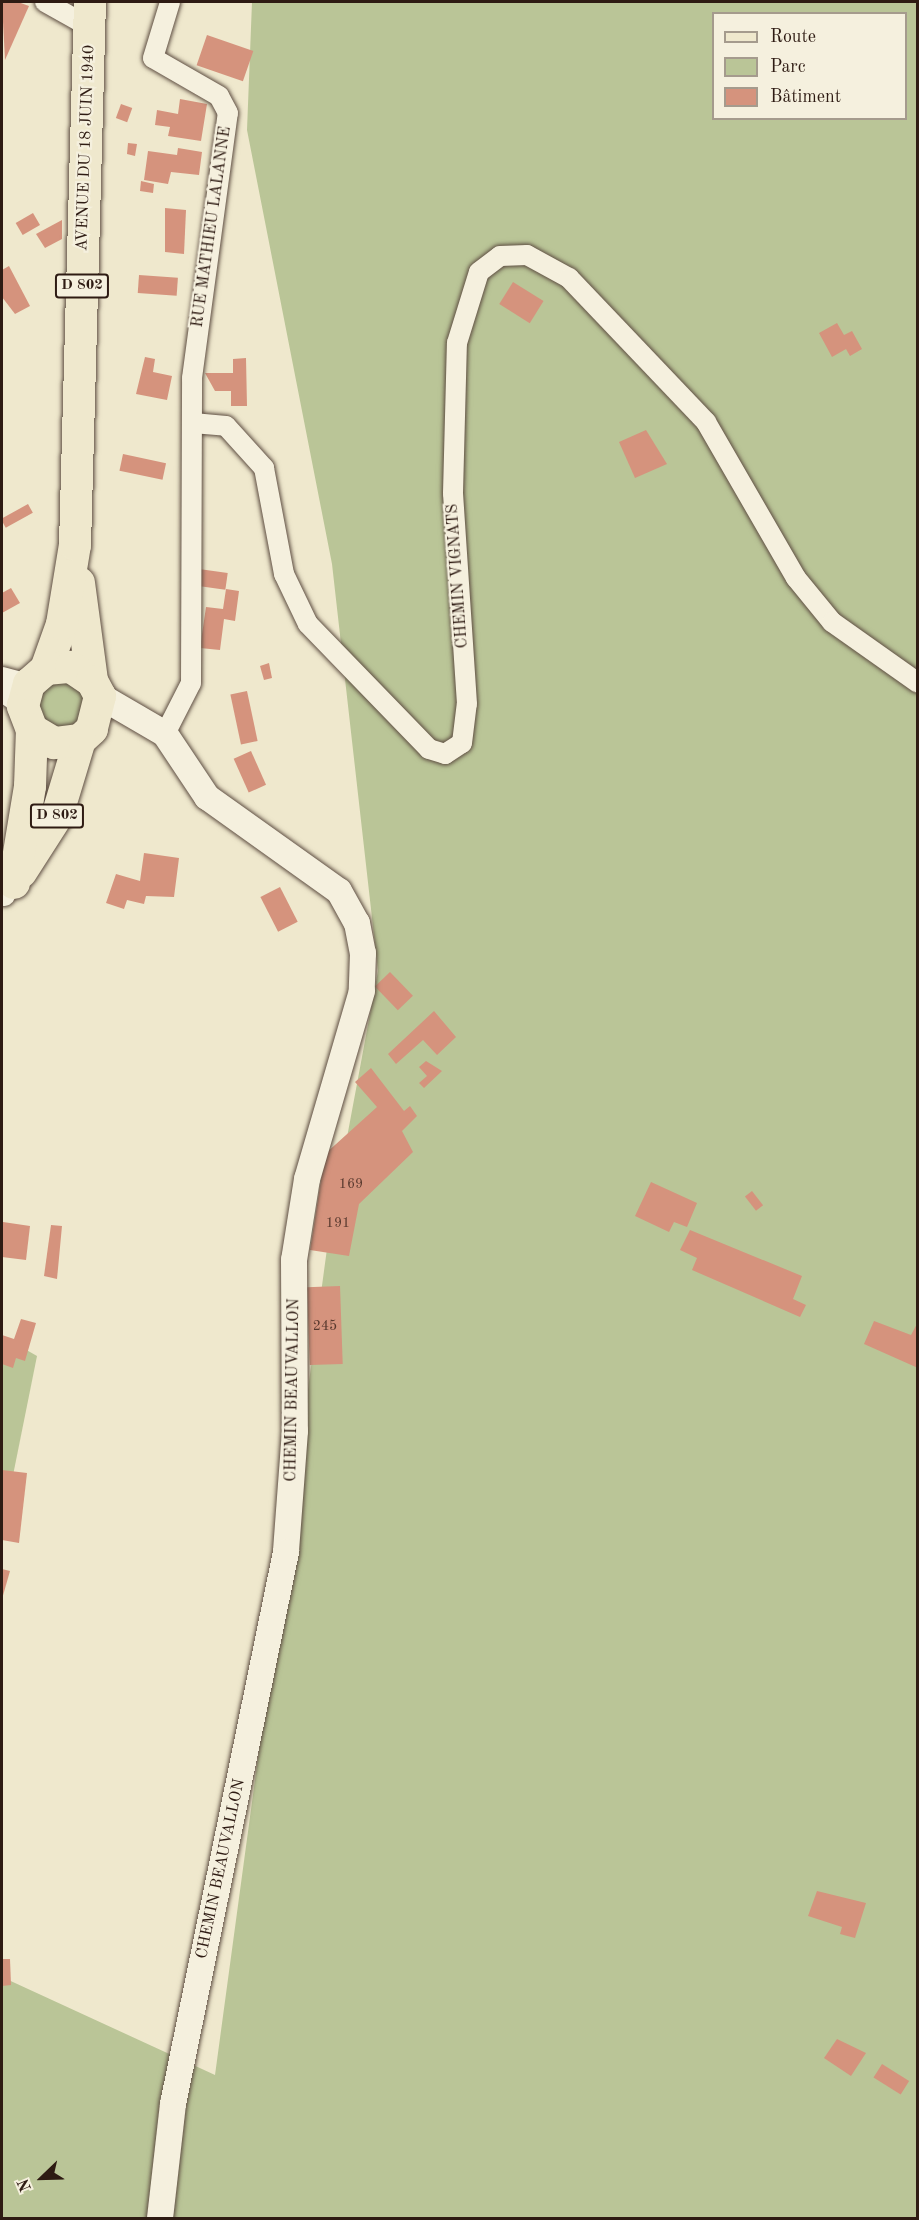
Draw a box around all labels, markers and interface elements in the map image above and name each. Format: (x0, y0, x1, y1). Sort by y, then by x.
legend (712, 12, 907, 120)
text: Route (770, 28, 816, 46)
street label: AVENUE DU 18 JUIN 1940 (73, 45, 99, 251)
text: Parc (770, 58, 806, 76)
text: Bâtiment (770, 88, 841, 106)
street label: RUE MATHIEU LALANNE (188, 125, 236, 329)
road number: D 802 (54, 274, 110, 298)
street label: CHEMIN VIGNATS (443, 503, 473, 649)
road number: D 802 (28, 804, 86, 828)
house number: 169 (339, 1176, 363, 1192)
house number: 191 (326, 1215, 350, 1231)
street label: CHEMIN BEAUVALLON (282, 1298, 304, 1482)
house number: 245 (313, 1318, 337, 1334)
street label: CHEMIN BEAUVALLON (193, 1777, 249, 1961)
north arrow (12, 2148, 72, 2208)
text: N (16, 2176, 35, 2194)

